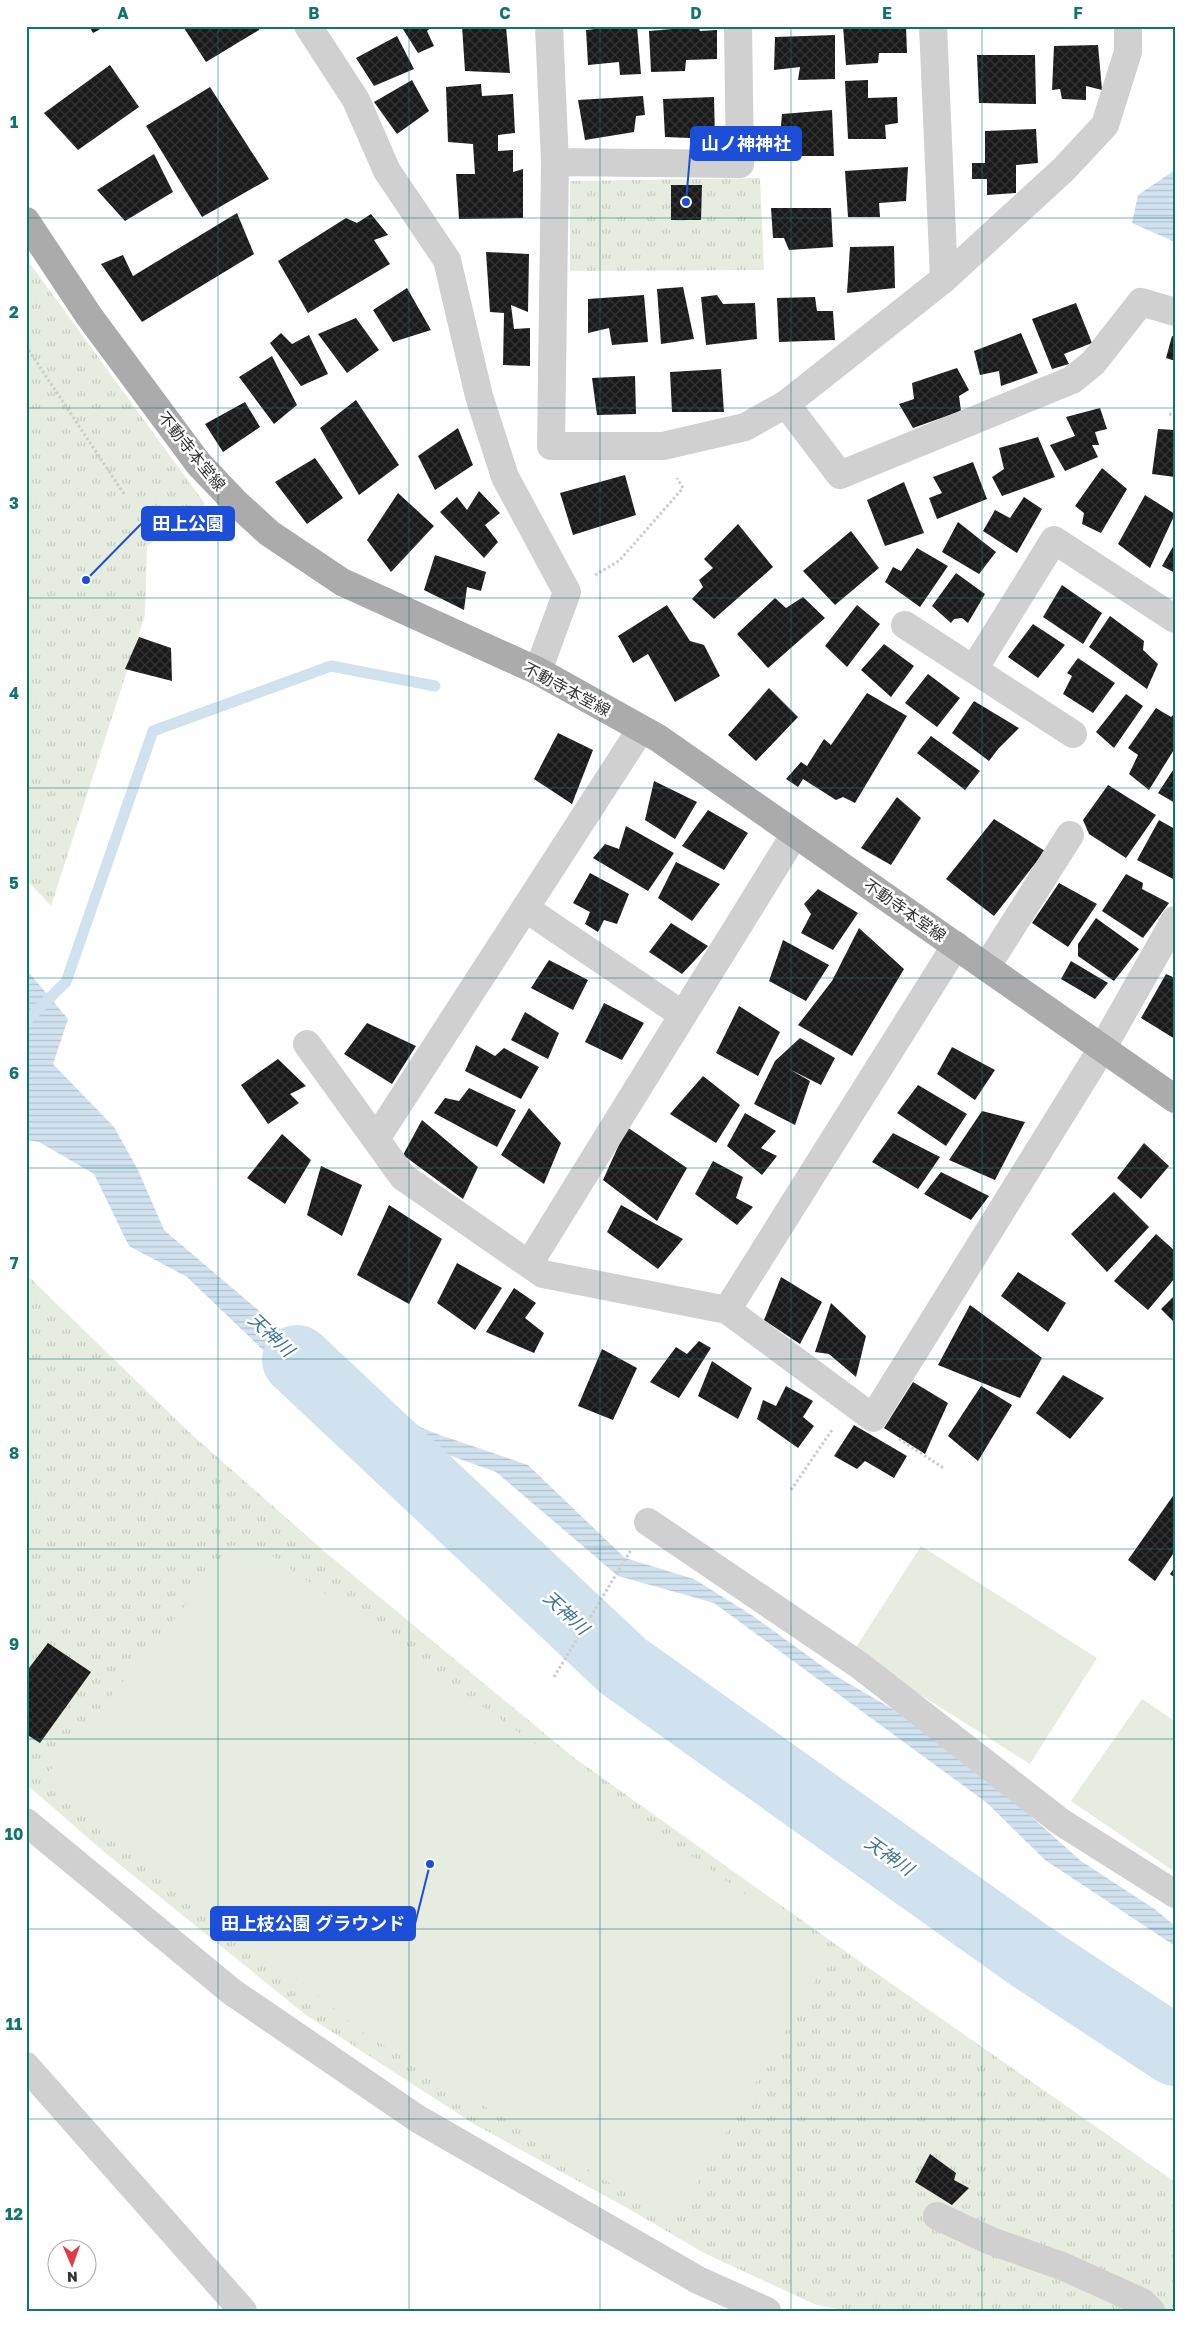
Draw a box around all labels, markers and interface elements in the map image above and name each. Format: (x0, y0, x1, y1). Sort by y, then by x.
text: A (117, 3, 129, 23)
text: B (308, 3, 320, 23)
text: C (499, 3, 511, 23)
text: D (690, 3, 702, 23)
text: E (882, 3, 892, 23)
text: F (1073, 3, 1083, 23)
text: 1 (10, 112, 18, 132)
callout: 山ノ神神社 (691, 127, 801, 160)
text: 山ノ神神社 (701, 132, 791, 154)
text: 2 (9, 302, 19, 322)
street label: 不動寺本堂線 (154, 407, 230, 495)
text: 3 (9, 493, 19, 513)
callout: 田上公園 (142, 507, 234, 540)
text: 田上公園 (152, 512, 224, 534)
street label: 不動寺本堂線 (520, 658, 614, 720)
text: 4 (9, 683, 19, 703)
text: 5 (9, 873, 19, 893)
street label: 不動寺本堂線 (860, 874, 950, 946)
text: 6 (9, 1063, 19, 1083)
text: 7 (10, 1253, 19, 1273)
water label: 天神川 (244, 1308, 300, 1362)
text: 8 (9, 1443, 19, 1463)
water label: 天神川 (539, 1586, 595, 1640)
text: 9 (9, 1634, 19, 1654)
text: 10 (5, 1824, 23, 1844)
water label: 天神川 (861, 1831, 920, 1881)
callout: 田上枝公園 グラウンド (211, 1907, 415, 1940)
text: 田上枝公園 グラウンド (221, 1912, 405, 1934)
text: 11 (6, 2014, 22, 2034)
text: 12 (5, 2204, 23, 2224)
north arrow (48, 2240, 98, 2290)
text: N (67, 2269, 78, 2286)

